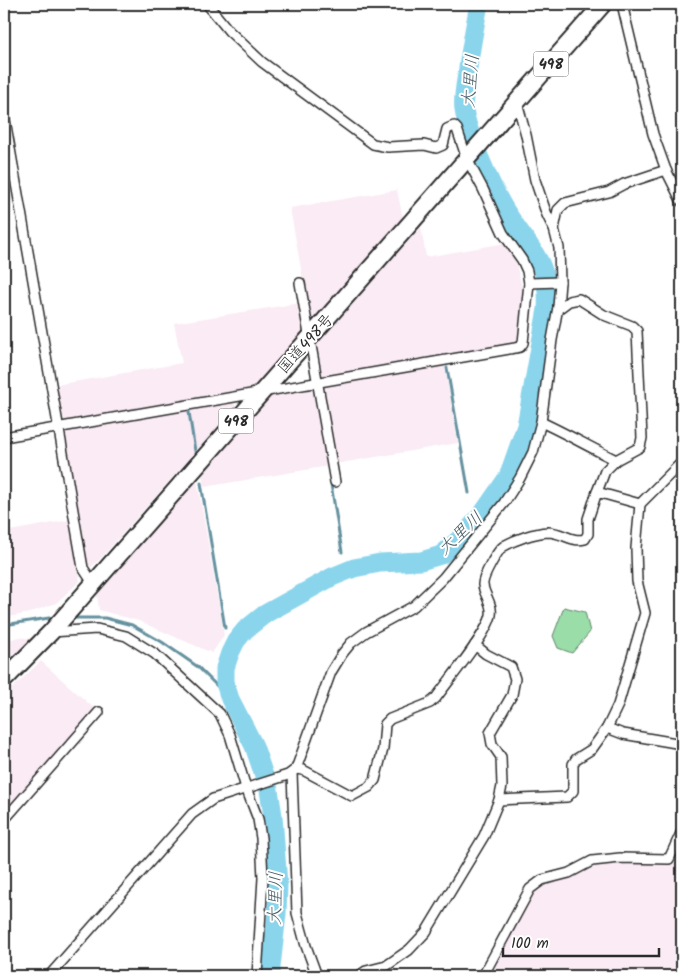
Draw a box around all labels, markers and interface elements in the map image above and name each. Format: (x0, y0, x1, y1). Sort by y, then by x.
road number: 498 (534, 52, 568, 76)
water label: 大里川 (455, 53, 488, 109)
street label: 国道498号 (272, 308, 340, 380)
road number: 498 (218, 408, 254, 434)
water label: 大里川 (431, 505, 491, 563)
water label: 大里川 (261, 871, 292, 926)
scale bar (503, 925, 660, 957)
text: 100 m (511, 932, 549, 956)

